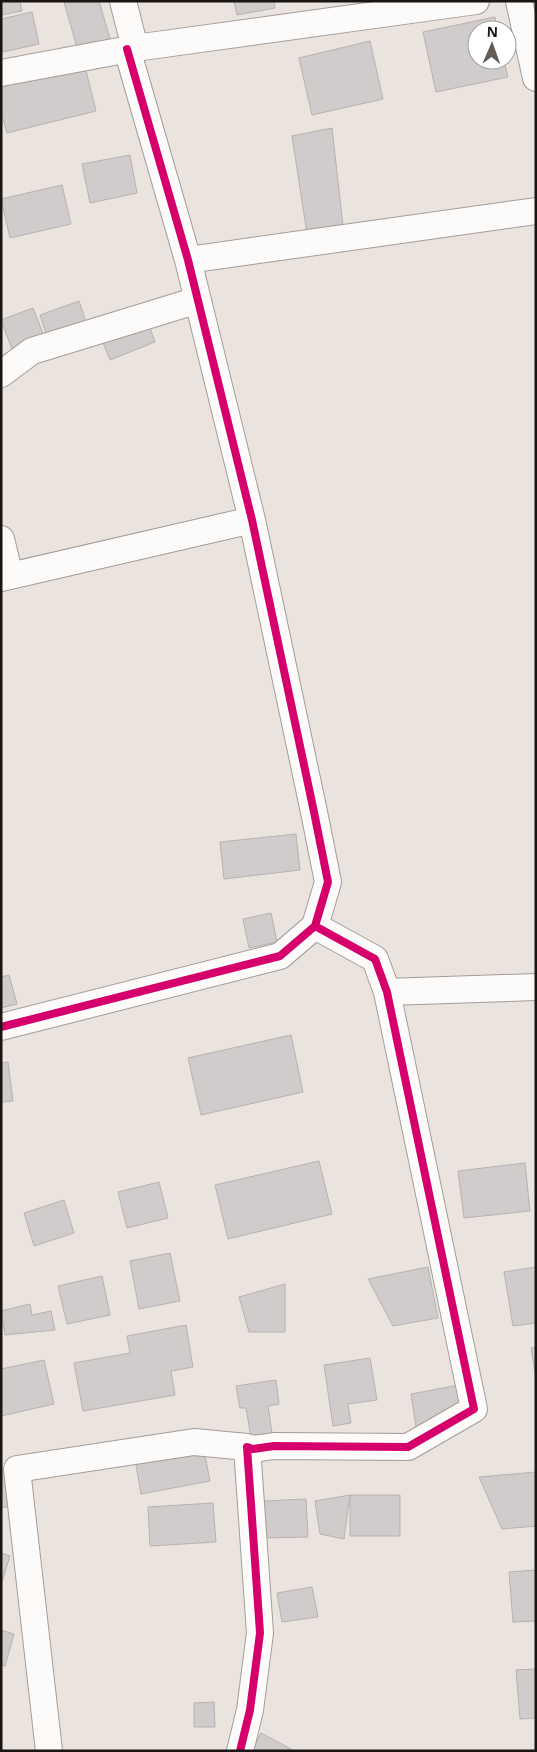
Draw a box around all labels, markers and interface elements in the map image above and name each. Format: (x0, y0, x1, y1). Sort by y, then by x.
north arrow (467, 20, 517, 70)
text: N (486, 22, 498, 41)

